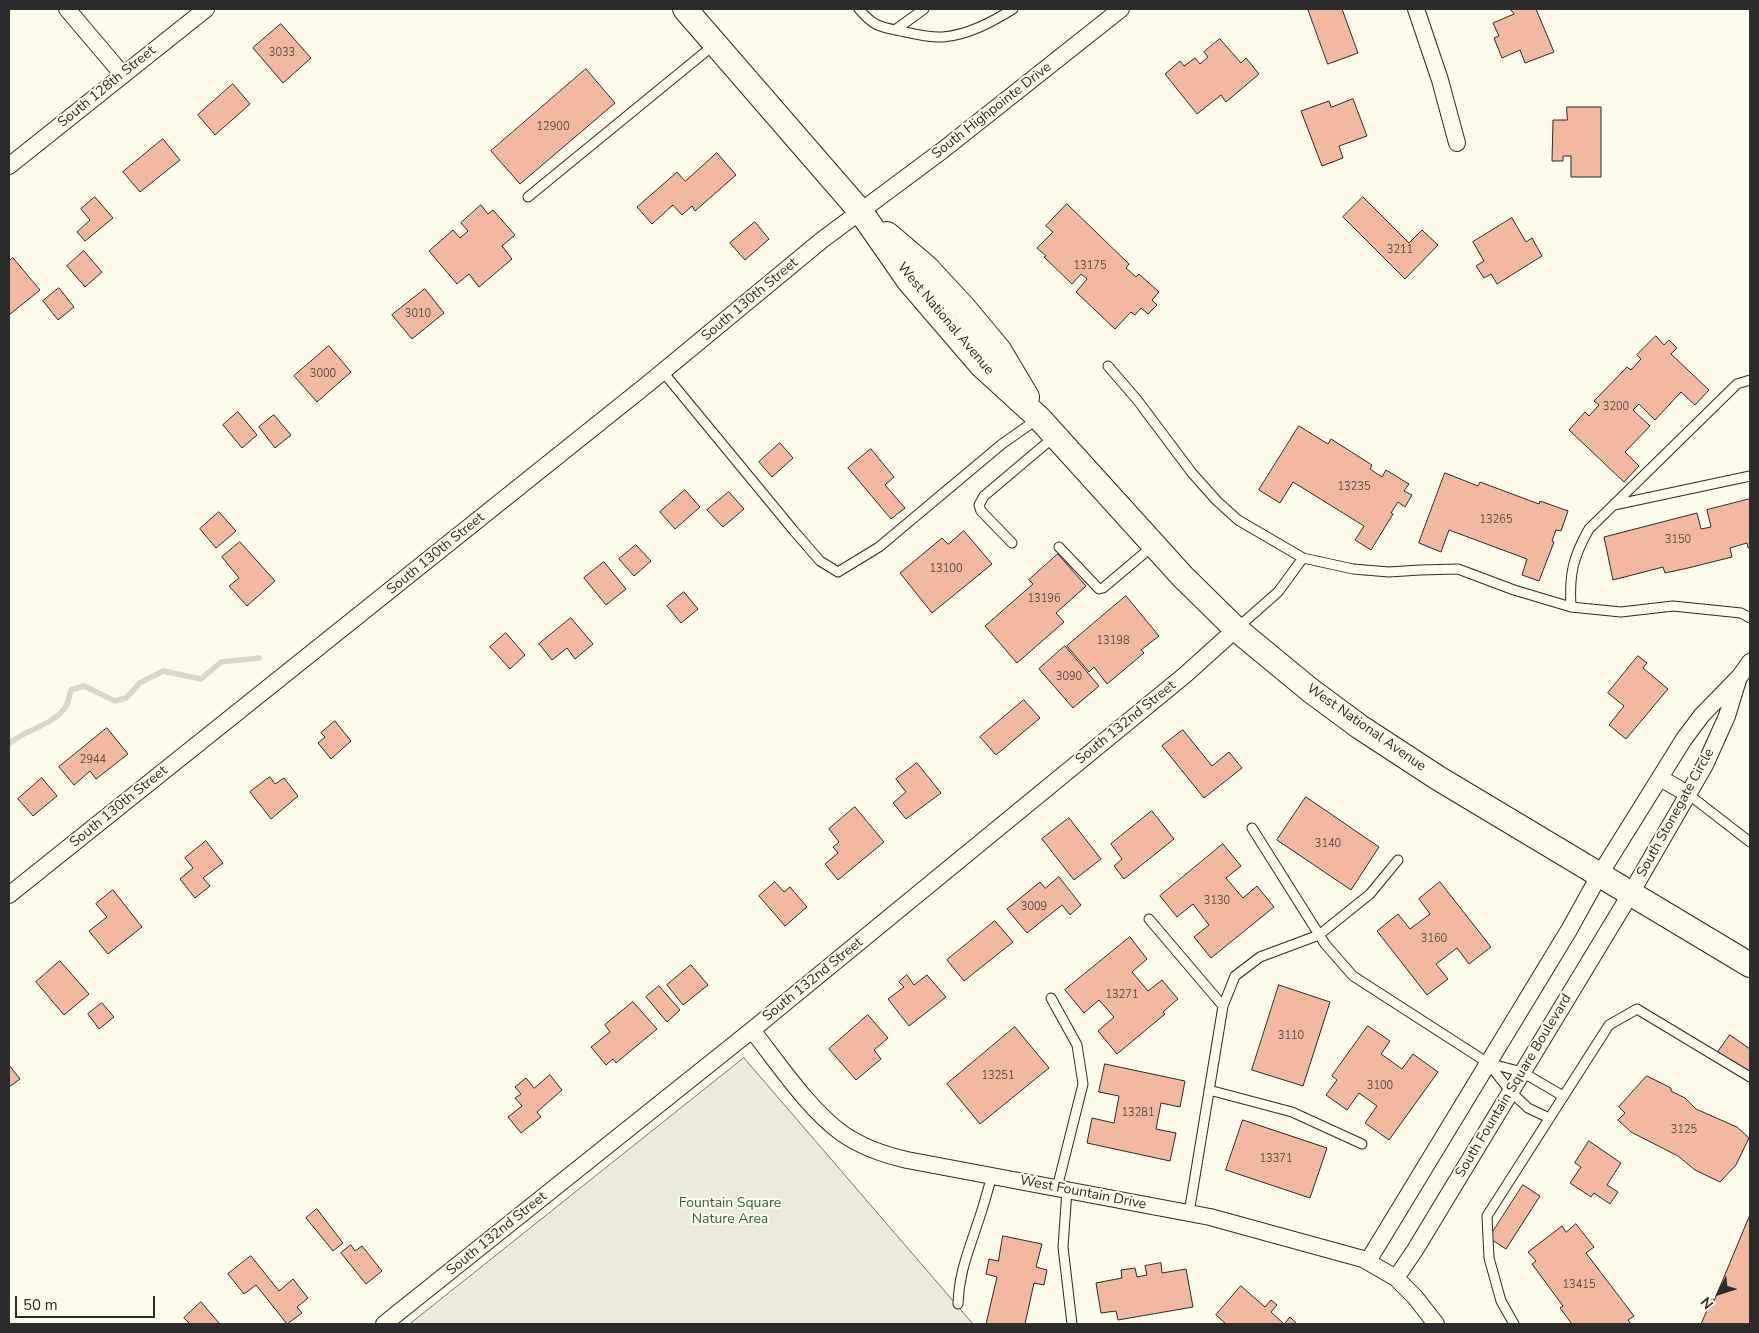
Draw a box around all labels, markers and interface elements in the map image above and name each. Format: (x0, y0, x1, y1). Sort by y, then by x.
street label: South 128th Street (55, 43, 159, 131)
house number: 3033 (269, 46, 295, 60)
street label: South Highpointe Drive (929, 59, 1055, 163)
house number: 12900 (537, 120, 569, 134)
house number: 3211 (1387, 243, 1413, 257)
street label: South 130th Street (698, 255, 802, 345)
street label: West National Avenue (893, 259, 997, 379)
house number: 13175 (1074, 259, 1106, 273)
house number: 3010 (405, 307, 431, 321)
house number: 3000 (310, 367, 336, 381)
house number: 3200 (1603, 400, 1629, 414)
house number: 13235 (1338, 480, 1370, 494)
street label: South 130th Street (384, 510, 488, 598)
house number: 13265 (1480, 513, 1512, 527)
house number: 3150 (1665, 533, 1691, 547)
house number: 13100 (930, 562, 962, 576)
house number: 13196 (1028, 592, 1060, 606)
house number: 13198 (1097, 634, 1129, 648)
house number: 3090 (1056, 670, 1082, 684)
street label: South 132nd Street (1073, 678, 1179, 768)
street label: West National Avenue (1303, 680, 1429, 776)
street label: South Stonegate Circle (1634, 746, 1718, 880)
house number: 2944 (80, 753, 106, 767)
street label: South 130th Street (67, 763, 171, 851)
house number: 3140 (1315, 837, 1341, 851)
house number: 3130 (1204, 894, 1230, 908)
house number: 3009 (1021, 900, 1047, 914)
house number: 3160 (1421, 932, 1447, 946)
street label: South 132nd Street (760, 935, 866, 1025)
house number: 13271 (1106, 988, 1138, 1002)
street label: South Fountain Square Boulevard (1452, 991, 1576, 1181)
house number: 3110 (1278, 1029, 1304, 1043)
house number: 13251 (982, 1069, 1014, 1083)
house number: 3100 (1367, 1079, 1393, 1093)
house number: 13281 (1122, 1106, 1154, 1120)
house number: 3125 (1671, 1123, 1697, 1137)
house number: 13371 (1260, 1152, 1292, 1166)
street label: West Fountain Drive (1018, 1172, 1148, 1214)
street label: South 132nd Street (444, 1189, 550, 1279)
park label: Fountain Square Nature Area (679, 1196, 781, 1228)
north arrow (1694, 1268, 1744, 1318)
house number: 13415 (1563, 1278, 1595, 1292)
scale bar (18, 1286, 158, 1318)
text: N (1696, 1293, 1718, 1313)
text: 50 m (23, 1295, 58, 1315)

